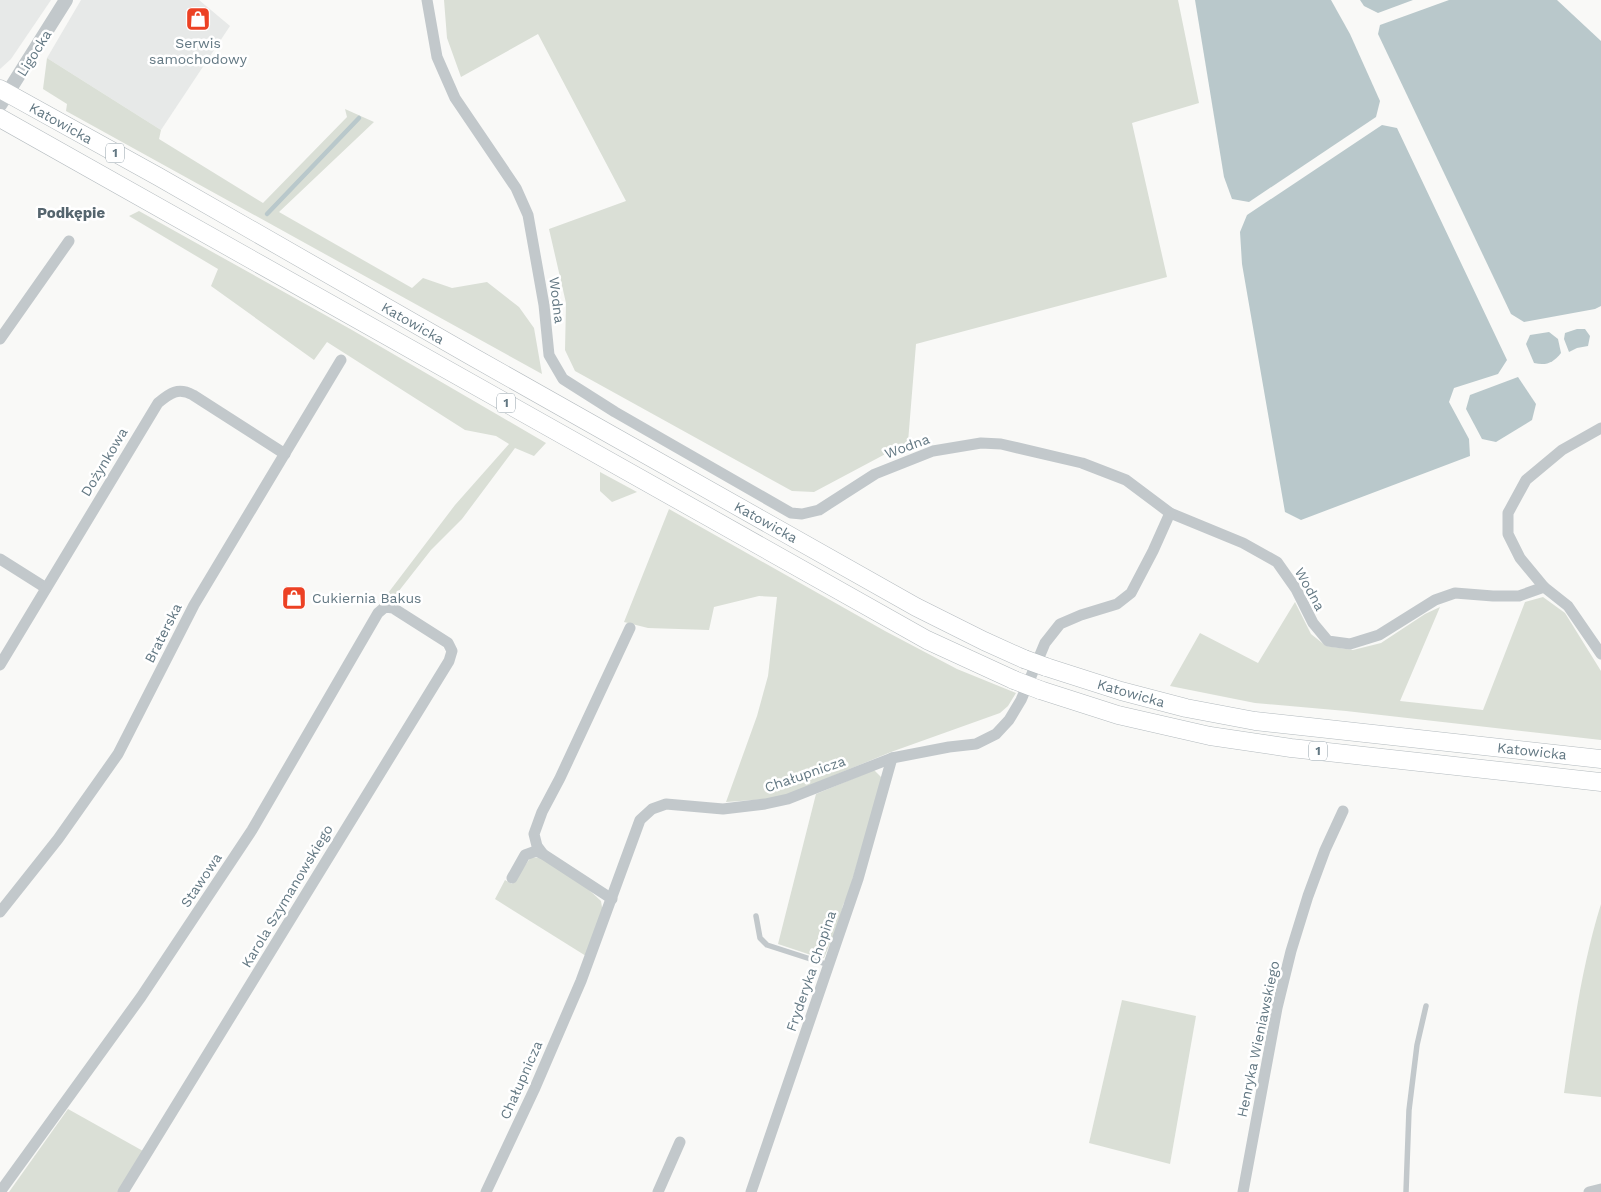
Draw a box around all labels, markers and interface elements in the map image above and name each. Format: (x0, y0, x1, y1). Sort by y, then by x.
shop icon: Serwis samochodowy (185, 6, 211, 32)
street label: Ligocka (14, 27, 54, 79)
place label: Serwis samochodowy (149, 35, 248, 67)
street label: Katowicka (27, 99, 95, 147)
road number: 1 (106, 144, 124, 162)
district label: Podkępie (37, 204, 105, 222)
street label: Wodna (546, 276, 568, 324)
street label: Katowicka (379, 299, 447, 347)
road number: 1 (497, 393, 515, 412)
street label: Dożynkowa (77, 425, 131, 499)
street label: Wodna (882, 430, 932, 462)
street label: Katowicka (732, 498, 800, 546)
street label: Wodna (1292, 565, 1328, 613)
shop icon: Cukiernia Bakus (281, 585, 307, 611)
place label: Cukiernia Bakus (312, 590, 421, 606)
street label: Braterska (141, 600, 185, 665)
street label: Katowicka (1095, 676, 1167, 710)
street label: Katowicka (1497, 739, 1568, 763)
road number: 1 (1309, 741, 1327, 760)
street label: Chałupnicza (762, 753, 848, 795)
street label: Karola Szymanowskiego (238, 822, 336, 970)
street label: Stawowa (177, 850, 225, 910)
street label: Fryderyka Chopina (783, 908, 839, 1033)
street label: Henryka Wieniawskiego (1234, 959, 1282, 1119)
street label: Chałupnicza (497, 1038, 546, 1122)

